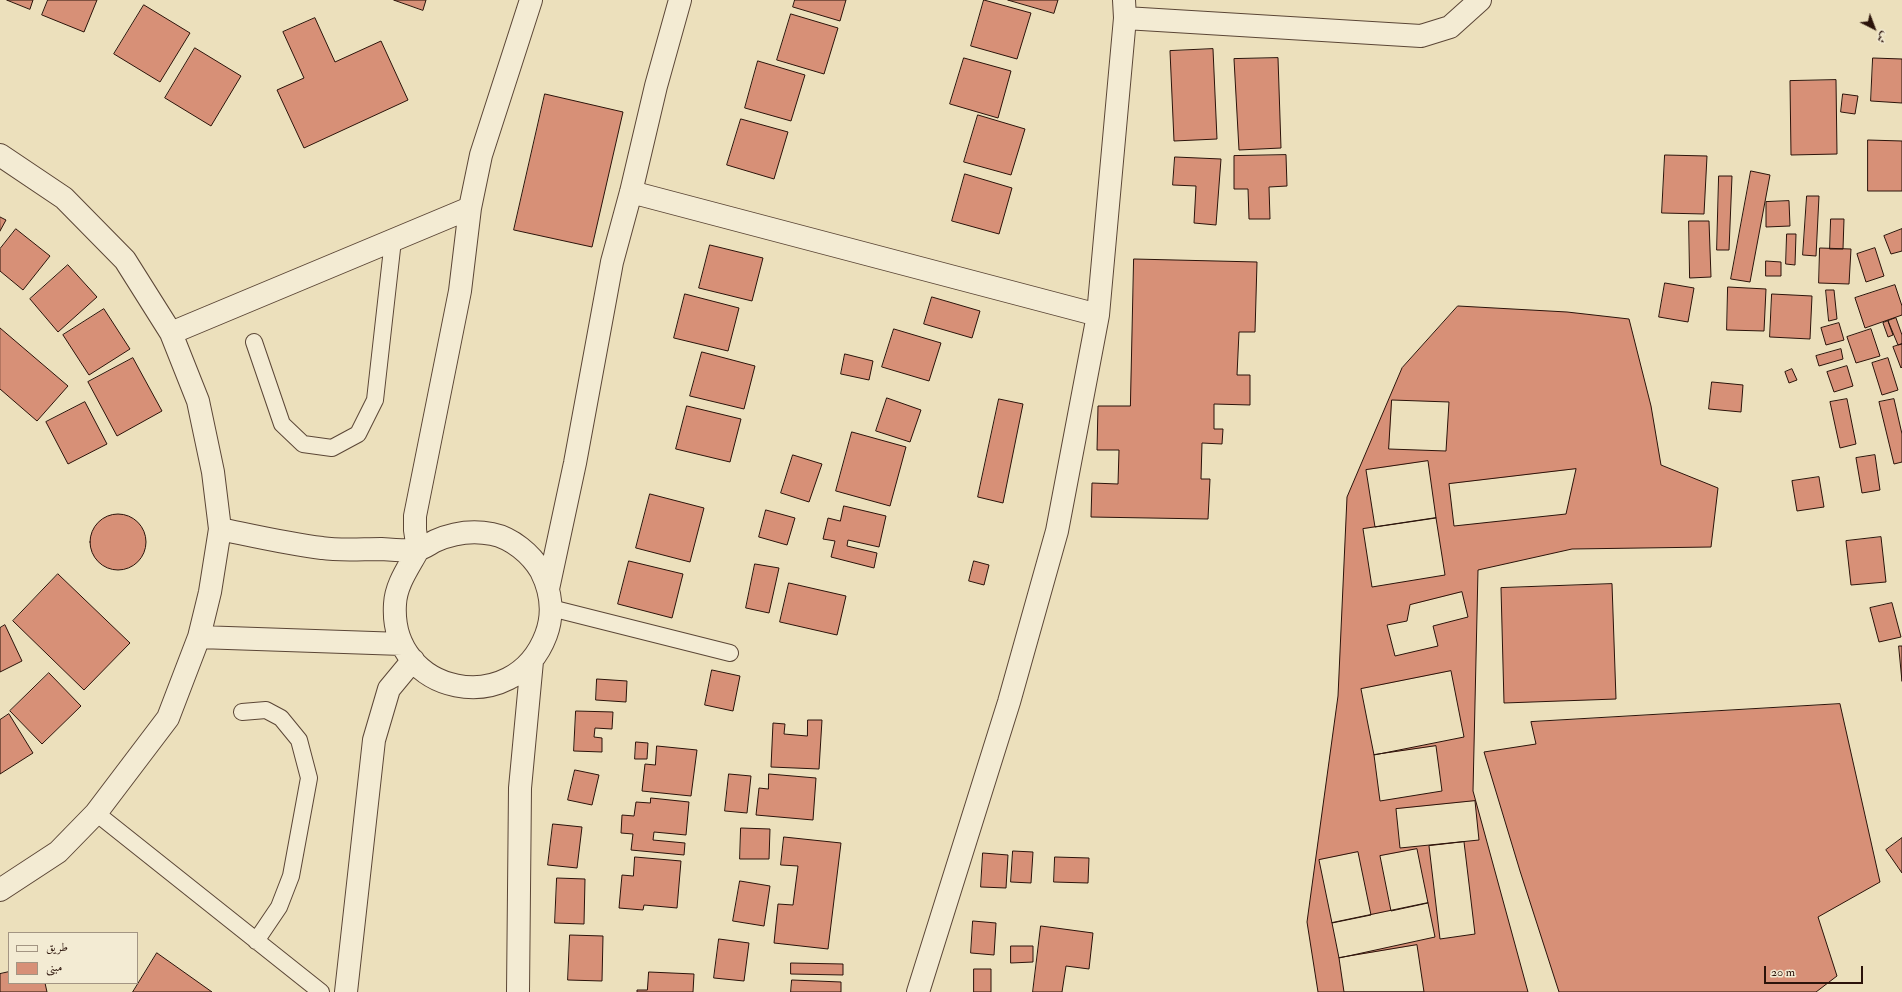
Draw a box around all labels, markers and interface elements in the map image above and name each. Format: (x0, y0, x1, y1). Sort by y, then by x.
north arrow (1854, 8, 1894, 48)
text: ش (1874, 29, 1891, 46)
legend (8, 932, 138, 984)
text: طريق (46, 940, 68, 955)
scale bar (1766, 958, 1865, 984)
text: مبنى (46, 960, 62, 975)
text: 20 m (1771, 965, 1795, 980)

